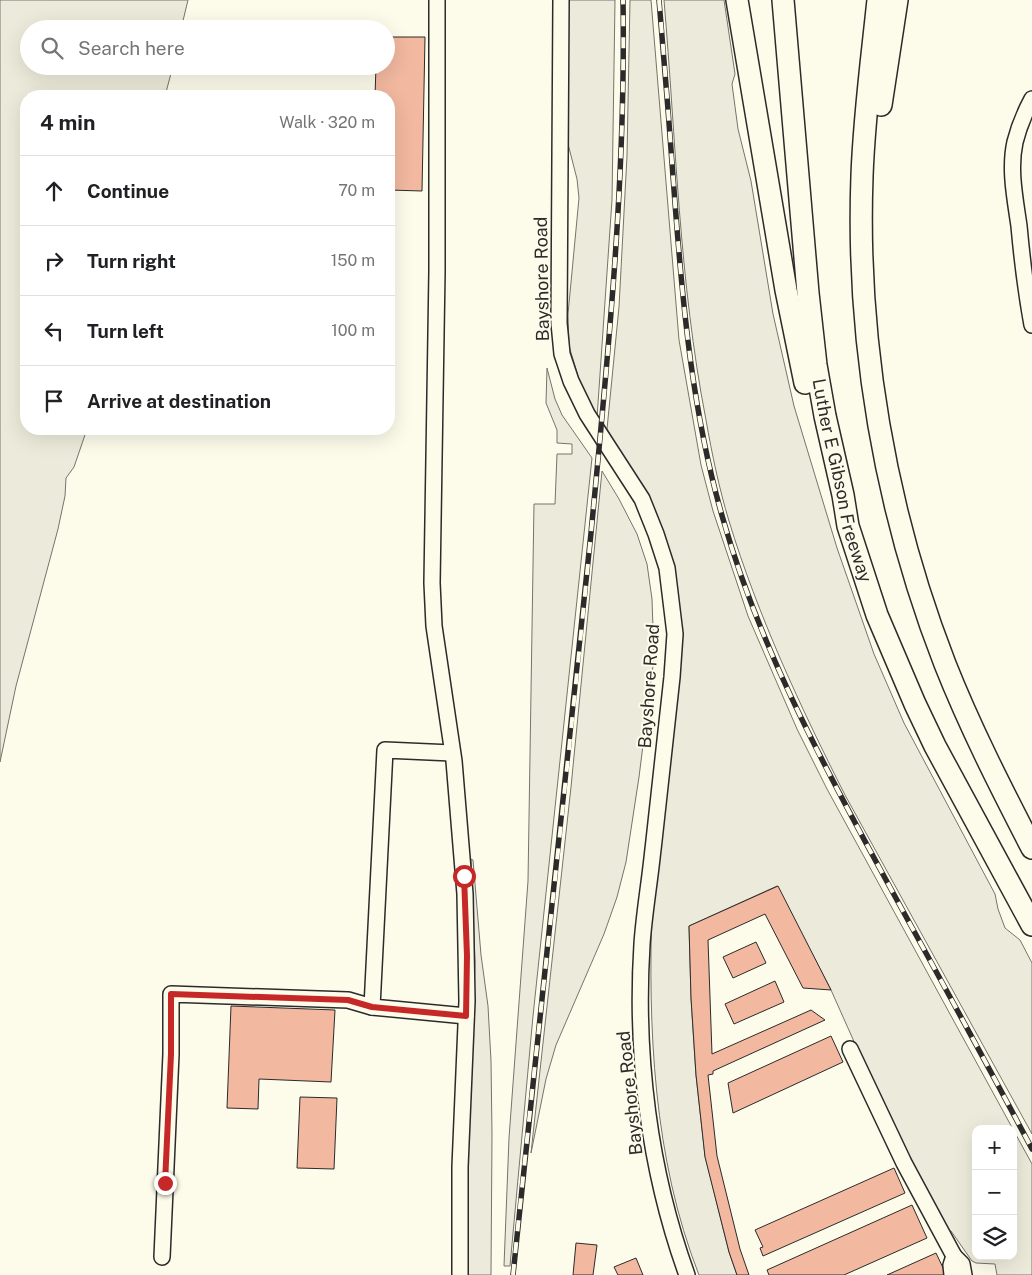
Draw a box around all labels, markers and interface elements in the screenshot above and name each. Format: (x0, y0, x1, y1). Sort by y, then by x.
search box (20, 20, 395, 75)
icon: search (38, 34, 66, 62)
text: Search here (78, 37, 185, 59)
text: 4 min (40, 110, 95, 135)
text: Walk · 320 m (279, 113, 375, 132)
icon: ahead (40, 177, 68, 205)
text: Continue (87, 180, 169, 202)
text: 70 m (338, 181, 375, 200)
street label: Bayshore Road (530, 216, 553, 342)
icon: right (40, 247, 68, 275)
text: Turn right (87, 250, 176, 272)
text: 150 m (331, 251, 375, 270)
icon: left (40, 317, 68, 345)
text: Turn left (87, 320, 164, 342)
text: 100 m (331, 321, 375, 340)
street label: Luther E Gibson Freeway (809, 377, 877, 585)
icon: arrive (40, 387, 68, 415)
text: Arrive at destination (87, 390, 271, 412)
street label: Bayshore Road (634, 623, 663, 749)
route start (453, 865, 476, 888)
street label: Bayshore Road (613, 1030, 646, 1156)
map controls (972, 1125, 1017, 1260)
button: + (972, 1125, 1017, 1170)
button: − (972, 1170, 1017, 1215)
route end (154, 1172, 177, 1195)
button: layers (972, 1215, 1017, 1260)

